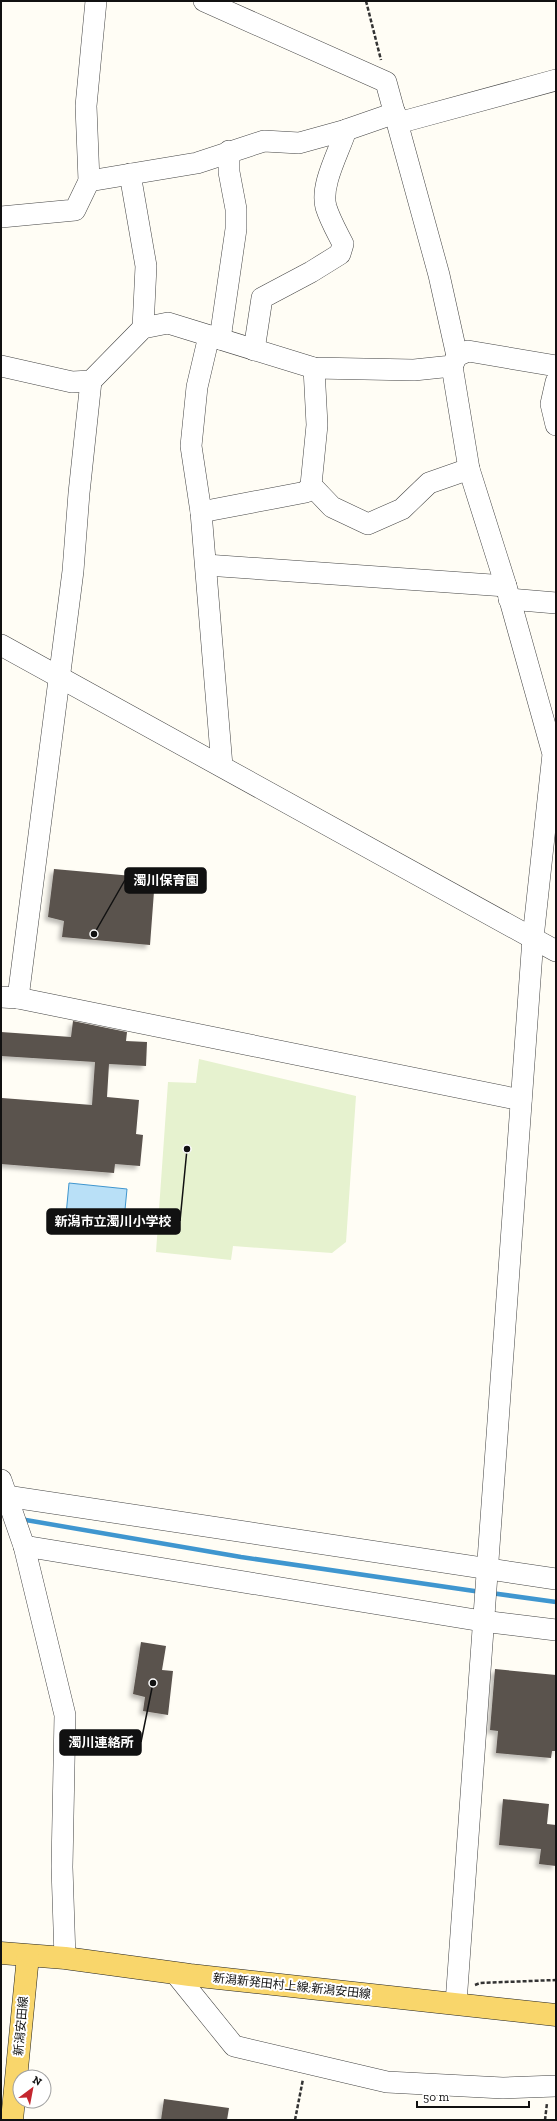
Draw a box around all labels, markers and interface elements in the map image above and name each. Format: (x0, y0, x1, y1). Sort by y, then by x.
callout: 濁川保育園 (125, 868, 206, 893)
text: 濁川保育園 (133, 873, 199, 888)
callout: 新潟市立濁川小学校 (47, 1209, 180, 1234)
text: 新潟市立濁川小学校 (54, 1214, 172, 1229)
callout: 濁川連絡所 (60, 1730, 141, 1755)
text: 濁川連絡所 (68, 1735, 134, 1750)
street label: 新潟新発田村上線;新潟安田線 (212, 1971, 372, 2001)
street label: 新潟安田線 (11, 1995, 31, 2057)
north arrow (12, 2069, 52, 2109)
text: N (30, 2073, 45, 2089)
scale bar (417, 2083, 529, 2109)
text: 50 m (423, 2090, 450, 2104)

